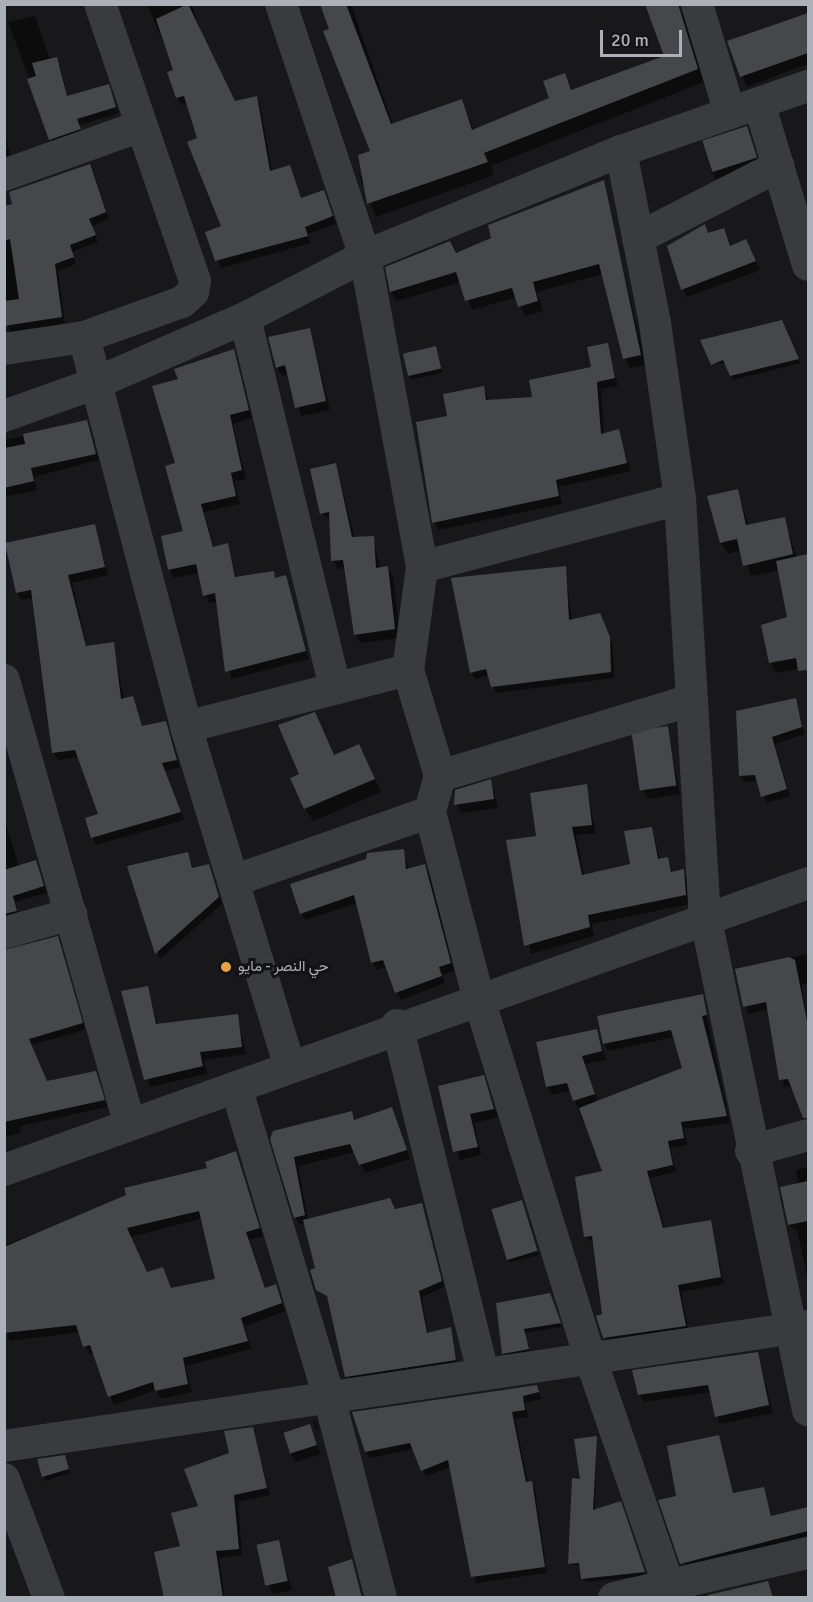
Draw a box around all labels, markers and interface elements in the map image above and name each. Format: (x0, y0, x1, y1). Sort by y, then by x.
scale bar (603, 18, 686, 56)
text: 20 m (611, 29, 649, 51)
place label: حي النصر - مايو (238, 958, 329, 976)
marker: حي النصر - مايو (219, 960, 233, 974)

